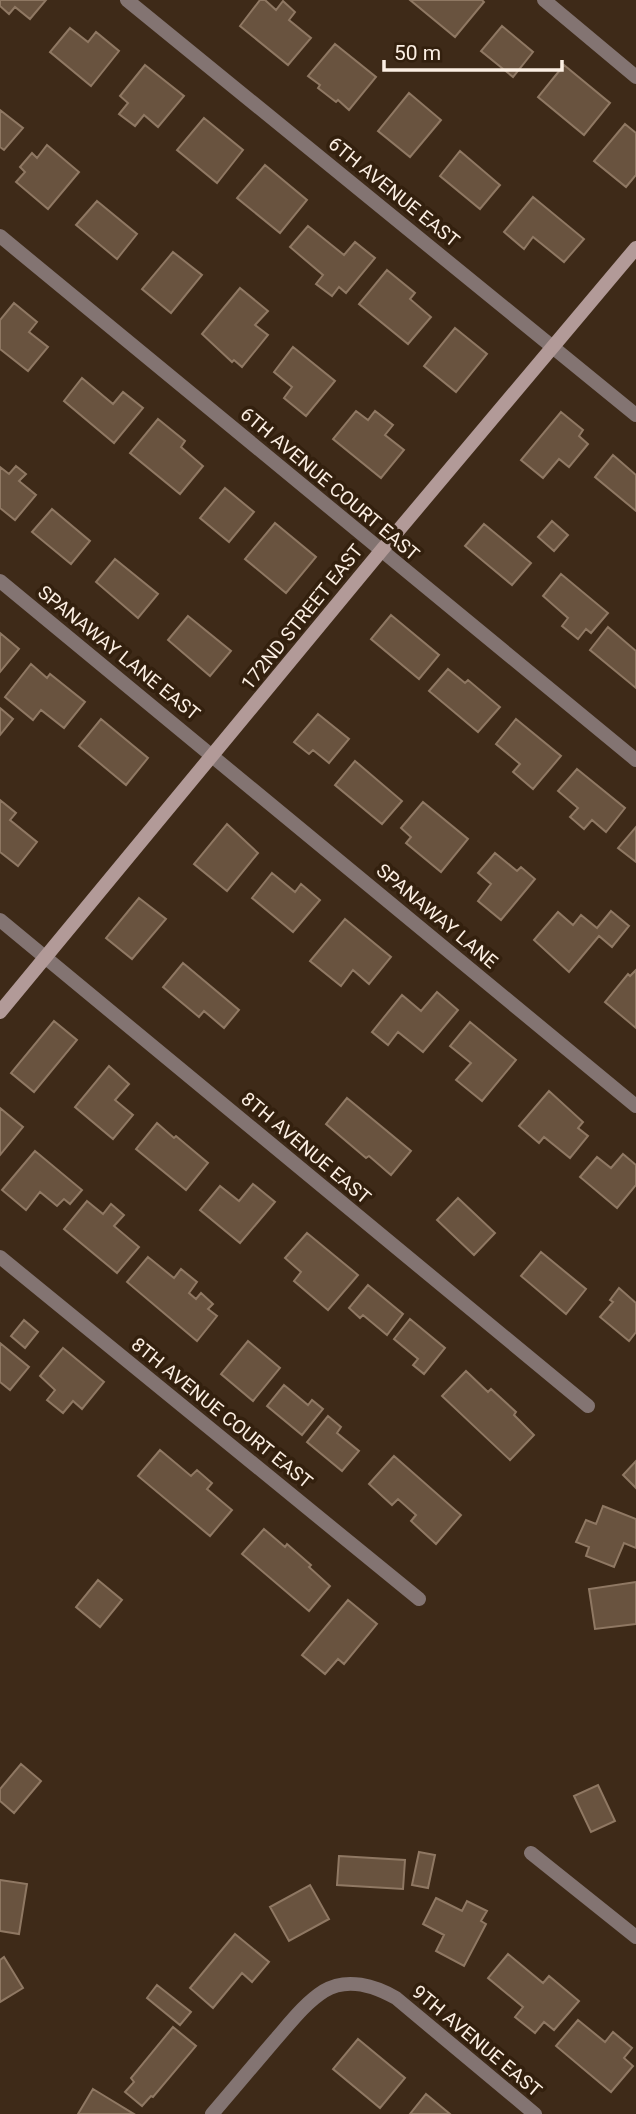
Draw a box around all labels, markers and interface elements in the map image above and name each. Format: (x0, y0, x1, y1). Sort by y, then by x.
scale bar (384, 28, 562, 72)
text: 50 m (394, 41, 441, 65)
street label: 6TH AVENUE EAST (324, 132, 464, 252)
street label: 6TH AVENUE COURT EAST (236, 402, 424, 566)
street label: 172ND STREET EAST (236, 540, 368, 694)
street label: SPANAWAY LANE EAST (33, 581, 205, 725)
street label: SPANAWAY LANE (372, 859, 502, 974)
street label: 8TH AVENUE EAST (237, 1087, 375, 1209)
street label: 8TH AVENUE COURT EAST (127, 1333, 317, 1493)
street label: 9TH AVENUE EAST (408, 1980, 546, 2102)

